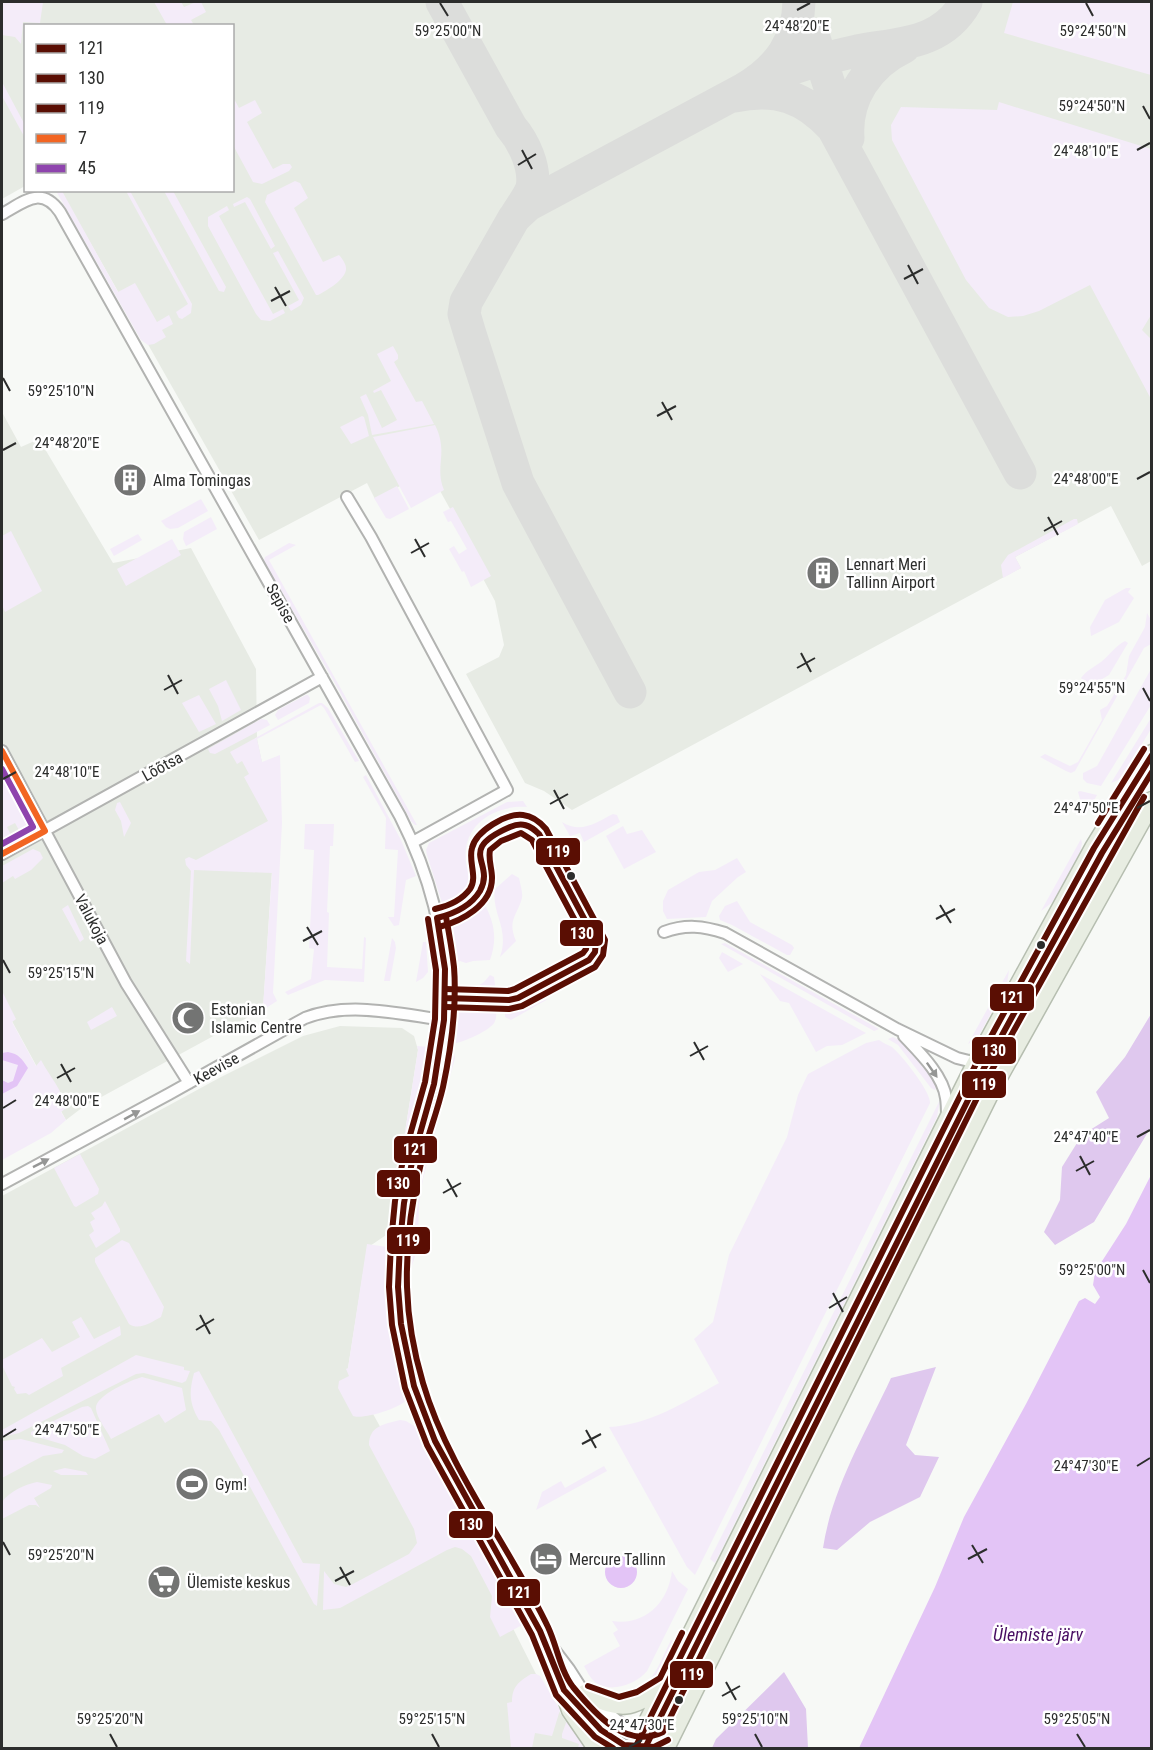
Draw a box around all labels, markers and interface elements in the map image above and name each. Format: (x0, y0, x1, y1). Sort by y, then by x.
text: 24°48'20"E (765, 17, 829, 35)
text: 59°25'00"N (415, 22, 481, 40)
text: 59°24'50"N (1060, 22, 1126, 40)
legend (24, 24, 234, 192)
text: 121 (78, 37, 105, 58)
text: 130 (78, 67, 105, 88)
text: 119 (78, 97, 105, 118)
text: 59°24'50"N (1059, 97, 1125, 115)
text: 7 (78, 127, 87, 148)
text: 24°48'10"E (1054, 142, 1118, 160)
text: 45 (78, 157, 96, 178)
text: 59°25'10"N (28, 382, 94, 400)
text: 24°48'20"E (35, 434, 99, 452)
building icon: Alma Tomingas (112, 462, 148, 498)
text: 24°48'00"E (1054, 470, 1118, 488)
place label: Alma Tomingas (153, 471, 251, 490)
building icon: Lennart Meri Tallinn Airport (805, 555, 841, 591)
place label: Lennart Meri Tallinn Airport (846, 555, 935, 592)
street label: Sepise (262, 580, 299, 626)
text: 59°24'55"N (1059, 679, 1125, 697)
street label: Lõõtsa (139, 748, 186, 785)
text: 24°48'10"E (35, 763, 99, 781)
text: 24°47'50"E (1054, 799, 1118, 817)
line badge: 119 (535, 837, 581, 866)
text: 119 (546, 842, 570, 861)
unlabelled marker (565, 870, 577, 882)
street label: Valukoja (70, 891, 113, 948)
line badge: 130 (559, 919, 604, 947)
text: 130 (570, 924, 594, 943)
unlabelled marker (1035, 939, 1047, 951)
text: 59°25'15"N (28, 964, 94, 982)
line badge: 121 (989, 983, 1035, 1012)
text: 121 (1000, 988, 1024, 1007)
mosque icon: Estonian Islamic Centre (170, 1000, 206, 1036)
place label: Estonian Islamic Centre (211, 1000, 302, 1037)
line badge: 130 (971, 1036, 1017, 1065)
text: 130 (982, 1041, 1006, 1060)
street label: Keevise (190, 1048, 242, 1089)
one-way arrow (926, 1062, 938, 1078)
line badge: 119 (961, 1070, 1007, 1099)
text: 119 (972, 1075, 996, 1094)
text: 24°48'00"E (35, 1092, 99, 1110)
one-way arrow (124, 1109, 140, 1120)
text: 24°47'40"E (1054, 1128, 1118, 1146)
line badge: 121 (393, 1135, 438, 1164)
text: 121 (403, 1140, 427, 1159)
one-way arrow (33, 1158, 50, 1168)
line badge: 130 (376, 1169, 421, 1198)
text: 130 (386, 1174, 410, 1193)
line badge: 119 (386, 1226, 431, 1255)
text: 119 (396, 1231, 420, 1250)
text: 59°25'00"N (1059, 1261, 1125, 1279)
text: 24°47'50"E (35, 1421, 99, 1439)
text: 24°47'30"E (1054, 1457, 1118, 1475)
sports icon: Gym! (174, 1466, 210, 1502)
place label: Gym! (215, 1475, 247, 1494)
line badge: 130 (448, 1510, 494, 1539)
text: 130 (459, 1515, 483, 1534)
hotel icon: Mercure Tallinn (528, 1541, 564, 1577)
text: 59°25'20"N (28, 1546, 94, 1564)
place label: Mercure Tallinn (569, 1550, 666, 1569)
supermarket icon: Ülemiste keskus (146, 1564, 182, 1600)
place label: Ülemiste keskus (187, 1573, 290, 1592)
line badge: 121 (496, 1578, 541, 1607)
text: 121 (507, 1583, 531, 1602)
water label: Ülemiste järv (993, 1624, 1083, 1645)
line badge: 119 (669, 1660, 714, 1689)
text: 119 (680, 1665, 704, 1684)
unlabelled marker (673, 1694, 685, 1706)
text: 59°25'20"N (77, 1710, 143, 1728)
text: 59°25'15"N (399, 1710, 465, 1728)
text: 59°25'10"N (722, 1710, 788, 1728)
text: 59°25'05"N (1044, 1710, 1110, 1728)
text: 24°47'30"E (610, 1716, 674, 1734)

